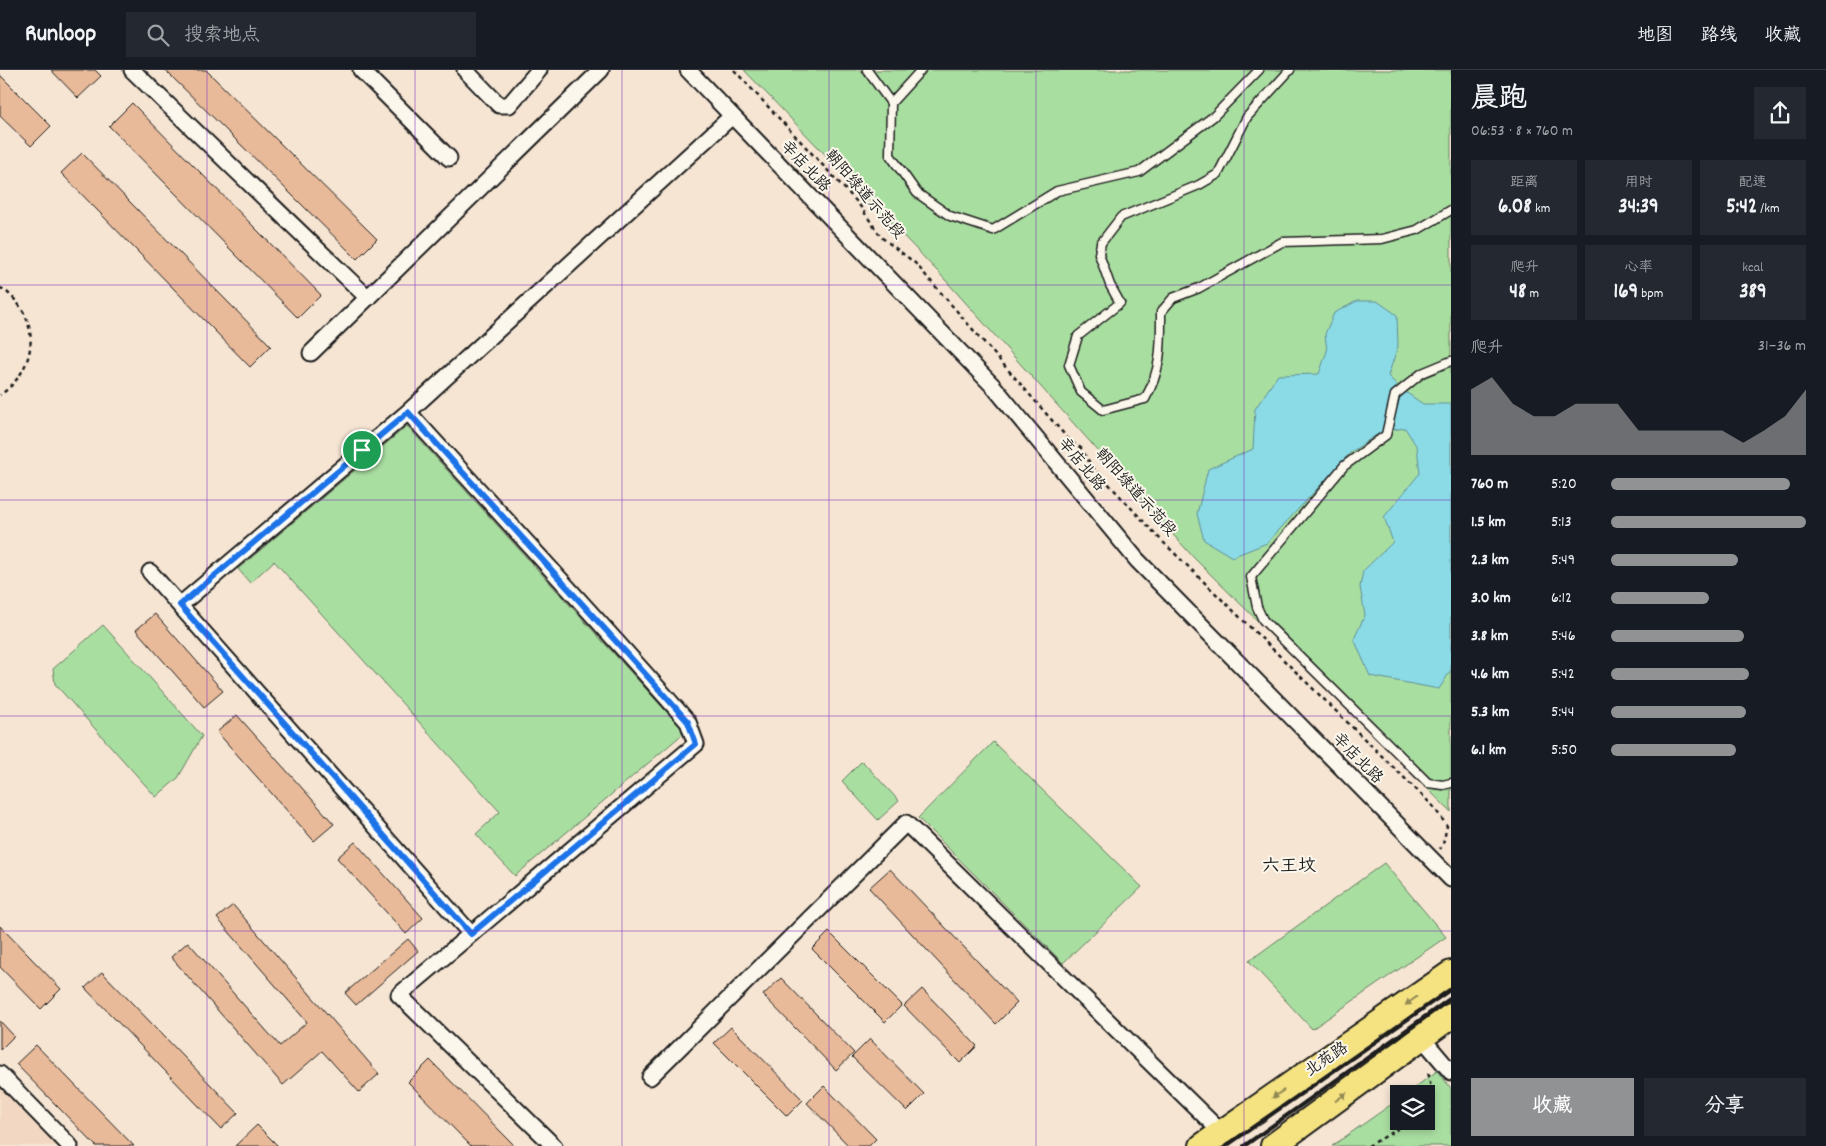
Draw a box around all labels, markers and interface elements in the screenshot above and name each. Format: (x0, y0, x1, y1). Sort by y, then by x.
search box (126, 12, 476, 57)
text: Runloop (25, 18, 96, 52)
icon: search (144, 21, 172, 49)
text: 搜索地点 (184, 23, 260, 50)
text: 地图 (1637, 24, 1673, 49)
text: 路线 (1701, 24, 1737, 49)
text: 收藏 (1765, 24, 1801, 49)
text: 晨跑 (1471, 81, 1527, 121)
button: share (1754, 87, 1806, 139)
text: 06:53 · 8 × 760 m (1471, 120, 1573, 143)
street label: 辛店北路 (774, 136, 836, 198)
street label: 朝阳绿道示范段 (819, 145, 909, 245)
text: 距离 (1510, 173, 1538, 193)
text: 用时 (1624, 173, 1652, 193)
text: 配速 (1739, 173, 1767, 193)
text: 6.08 (1498, 193, 1532, 223)
text: 34:39 (1618, 193, 1659, 223)
text: 5:42 (1726, 193, 1757, 223)
text: km (1532, 199, 1550, 219)
text: /km (1757, 199, 1780, 219)
text: 爬升 (1510, 258, 1538, 278)
text: 心率 (1624, 258, 1652, 278)
text: kcal (1742, 258, 1763, 278)
text: 48 (1509, 278, 1526, 308)
text: 169 (1614, 278, 1638, 308)
text: 389 (1739, 278, 1767, 308)
text: m (1526, 284, 1539, 304)
text: bpm (1638, 284, 1663, 304)
text: 31–36 m (1758, 335, 1806, 358)
text: 爬升 (1471, 337, 1503, 360)
pin (341, 429, 383, 471)
street label: 辛店北路 (1052, 433, 1110, 497)
icon: arrive (348, 436, 376, 464)
street label: 朝阳绿道示范段 (1089, 444, 1181, 542)
text: 760 m (1471, 473, 1508, 496)
text: 5:20 (1551, 473, 1577, 496)
text: 1.5 km (1471, 511, 1506, 534)
text: 5:13 (1551, 511, 1572, 534)
text: 2.3 km (1471, 549, 1509, 572)
text: 5:49 (1551, 549, 1575, 572)
text: 3.0 km (1471, 587, 1511, 610)
text: 6:12 (1551, 587, 1572, 610)
text: 3.8 km (1471, 625, 1508, 648)
text: 5:46 (1551, 625, 1576, 648)
text: 4.6 km (1471, 663, 1509, 686)
text: 5:42 (1551, 663, 1575, 686)
text: 5.3 km (1471, 701, 1509, 724)
text: 5:44 (1551, 701, 1574, 724)
street label: 辛店北路 (1326, 728, 1388, 790)
text: 6.1 km (1471, 739, 1506, 762)
text: 5:50 (1551, 739, 1577, 762)
district label: 六王坟 (1262, 855, 1316, 880)
one-way arrow (1404, 996, 1418, 1006)
street label: 北苑路 (1301, 1037, 1353, 1083)
button: 收藏 (1471, 1078, 1634, 1136)
button: 分享 (1644, 1078, 1806, 1136)
map controls (1390, 1085, 1435, 1130)
button: layers (1390, 1085, 1435, 1130)
one-way arrow (1271, 1089, 1284, 1099)
one-way arrow (1334, 1092, 1348, 1102)

